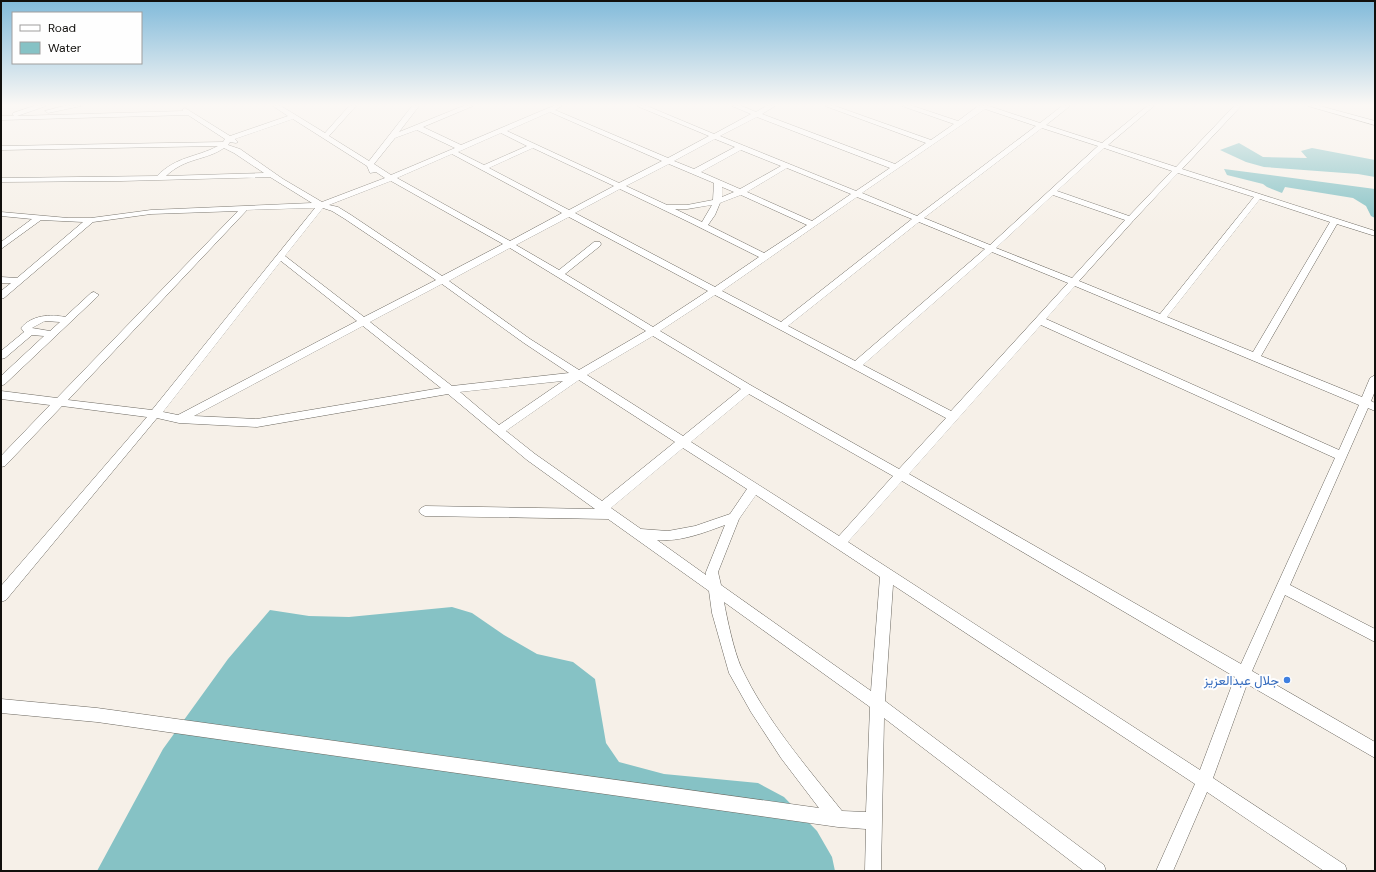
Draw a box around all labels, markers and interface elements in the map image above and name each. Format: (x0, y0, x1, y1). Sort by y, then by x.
legend (12, 12, 142, 64)
text: Road (48, 20, 76, 36)
text: Water (48, 40, 82, 56)
place label: جلال عبدالعزيز (1203, 672, 1279, 689)
marker: جلال عبدالعزيز (1282, 675, 1292, 685)

